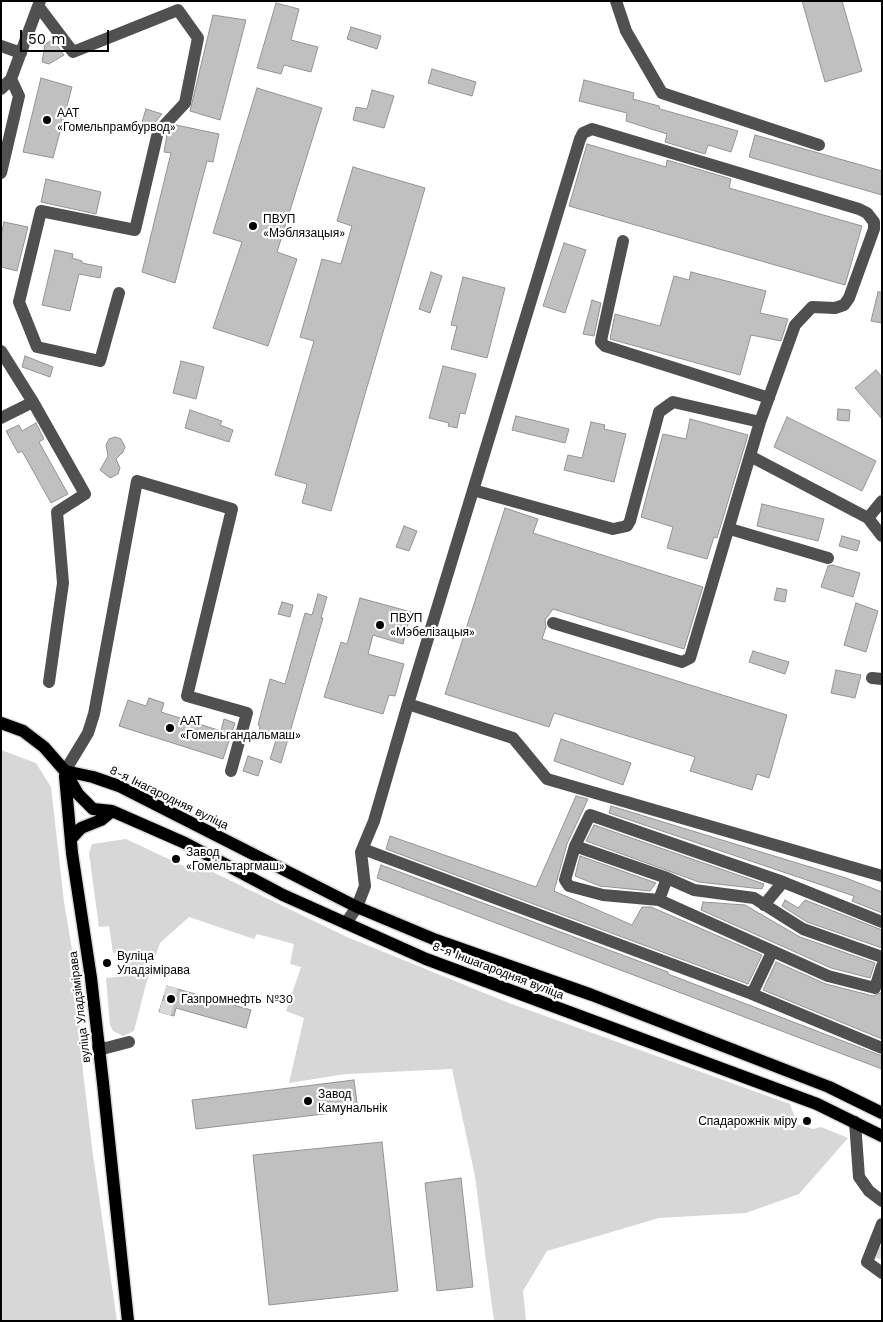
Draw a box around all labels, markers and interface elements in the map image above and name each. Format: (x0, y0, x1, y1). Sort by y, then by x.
scale bar (22, 20, 111, 52)
text: 50 m (28, 30, 65, 48)
place label: ААТ «Гомельпрамбурвод» (57, 106, 176, 134)
marker: ААТ «Гомельпрамбурвод» (41, 114, 53, 126)
place label: ПВУП «Мэблязацыя» (263, 212, 345, 240)
marker: ПВУП «Мэблязацыя» (247, 220, 259, 232)
place label: ПВУП «Мэбелізацыя» (390, 611, 475, 639)
marker: ПВУП «Мэбелізацыя» (374, 619, 386, 631)
place label: ААТ «Гомельгандальмаш» (180, 714, 301, 742)
marker: ААТ «Гомельгандальмаш» (164, 722, 176, 734)
street label: 8-я Інагародняя вуліца (107, 763, 231, 833)
place label: Завод «Гомельтаргмаш» (186, 845, 285, 873)
marker: Завод «Гомельтаргмаш» (170, 853, 182, 865)
street label: 8-я Іншагародняя вуліца (430, 939, 566, 1003)
place label: Вуліца Уладзімірава (117, 949, 190, 977)
street label: вуліца Уладзімірава (66, 951, 94, 1063)
marker: Вуліца Уладзімірава (101, 957, 113, 969)
place label: Газпромнефть №30 (181, 992, 293, 1006)
marker: Газпромнефть №30 (165, 993, 177, 1005)
place label: Завод Камунальнік (318, 1087, 387, 1115)
marker: Завод Камунальнік (302, 1095, 314, 1107)
place label: Спадарожнік міру (698, 1114, 797, 1128)
marker: Спадарожнік міру (801, 1115, 813, 1127)

